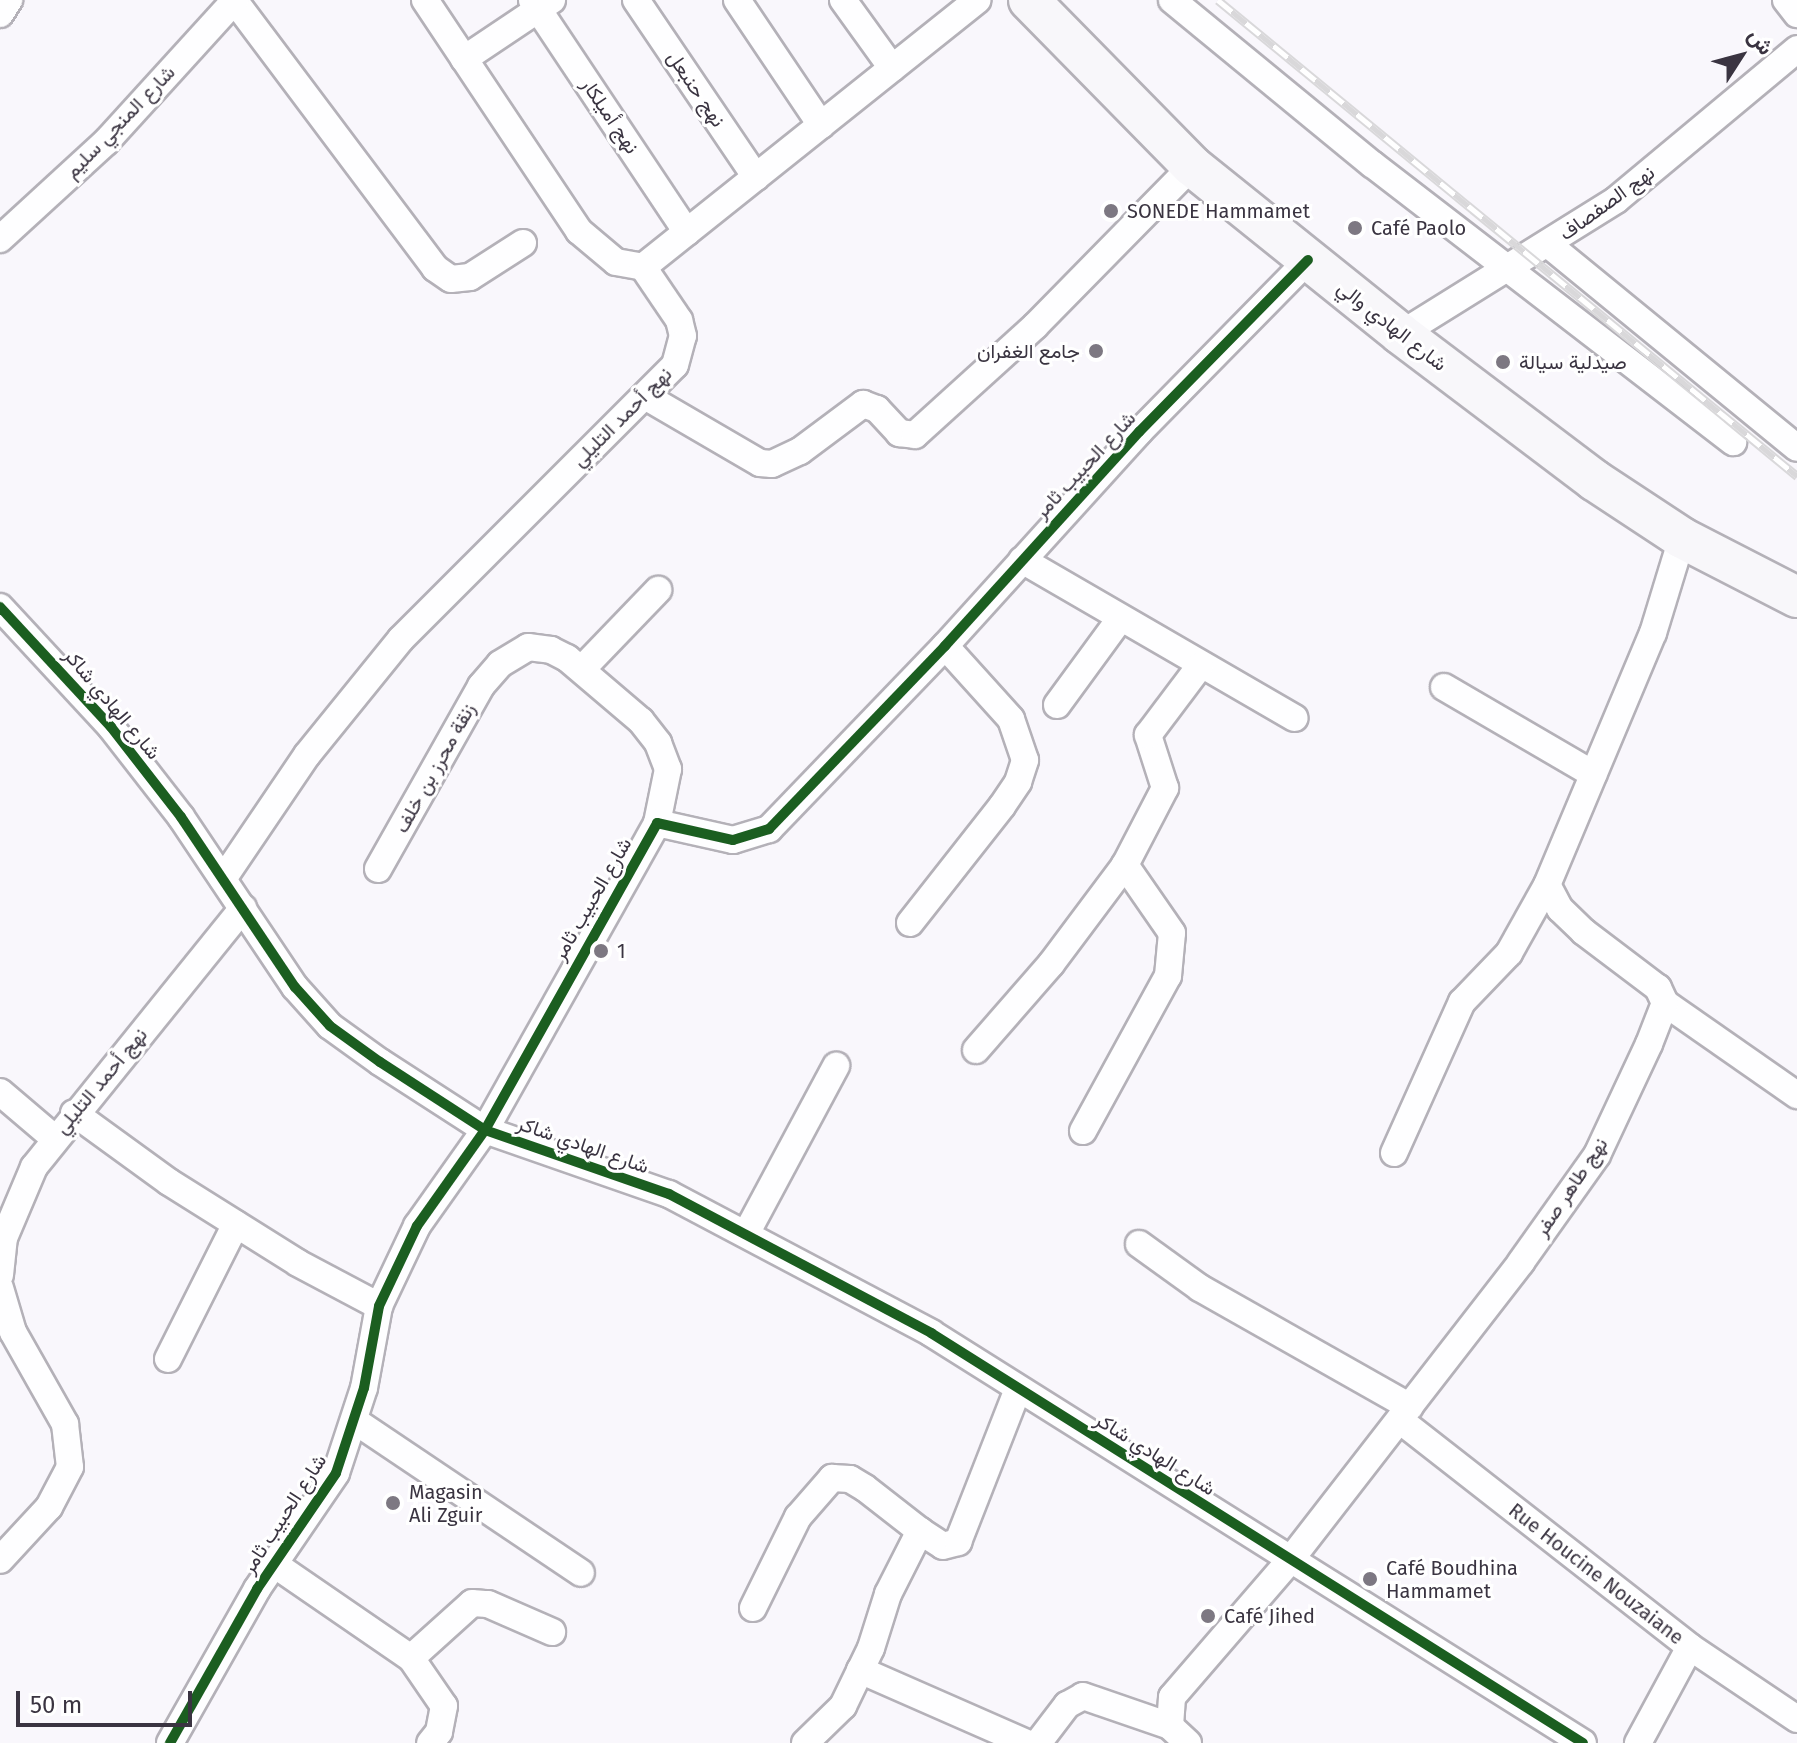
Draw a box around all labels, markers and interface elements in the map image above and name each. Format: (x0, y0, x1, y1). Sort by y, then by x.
north arrow (1701, 16, 1781, 96)
text: ش (1742, 23, 1780, 60)
street label: نهج حنبعل (662, 46, 730, 132)
street label: شارع المنجي سليم (60, 60, 180, 184)
street label: نهج أميلكار (576, 74, 644, 158)
street label: نهج الصفصاف (1555, 160, 1659, 246)
place label: SONEDE Hammamet (1127, 199, 1310, 223)
marker: SONEDE Hammamet (1102, 202, 1120, 220)
place label: Café Paolo (1371, 216, 1466, 240)
marker: Café Paolo (1346, 219, 1364, 237)
street label: شارع الهادي والي (1332, 276, 1452, 376)
place label: جامع الغفران (977, 339, 1080, 363)
marker: جامع الغفران (1087, 342, 1105, 360)
place label: صيدلية سيالة (1519, 350, 1627, 374)
marker: صيدلية سيالة (1494, 353, 1512, 371)
street label: نهج أحمد التليلي (567, 362, 677, 472)
street label: شارع الحبيب ثامر (1029, 406, 1141, 524)
street label: شارع الهادي شاكر (59, 644, 165, 764)
street label: زنقة محرز بن خلف (389, 699, 481, 837)
street label: شارع الحبيب ثامر (547, 833, 637, 965)
place label: 1 (617, 939, 626, 963)
marker: 1 (592, 942, 610, 960)
street label: نهج أحمد التليلي (50, 1023, 152, 1139)
street label: شارع الهادي شاكر (514, 1111, 652, 1179)
street label: نهج طاهر صفر (1529, 1133, 1613, 1241)
street label: شارع الهادي شاكر (1090, 1407, 1220, 1501)
street label: شارع الحبيب ثامر (236, 1450, 332, 1578)
place label: Magasin Ali Zguir (409, 1480, 483, 1527)
marker: Magasin Ali Zguir (384, 1494, 402, 1512)
street label: Rue Houcine Nouzaiane (1504, 1498, 1688, 1650)
place label: Café Boudhina Hammamet (1386, 1556, 1518, 1603)
marker: Café Boudhina Hammamet (1361, 1570, 1379, 1588)
place label: Café Jihed (1224, 1604, 1315, 1628)
marker: Café Jihed (1199, 1607, 1217, 1625)
scale bar (20, 1675, 196, 1725)
text: 50 m (30, 1691, 82, 1719)

